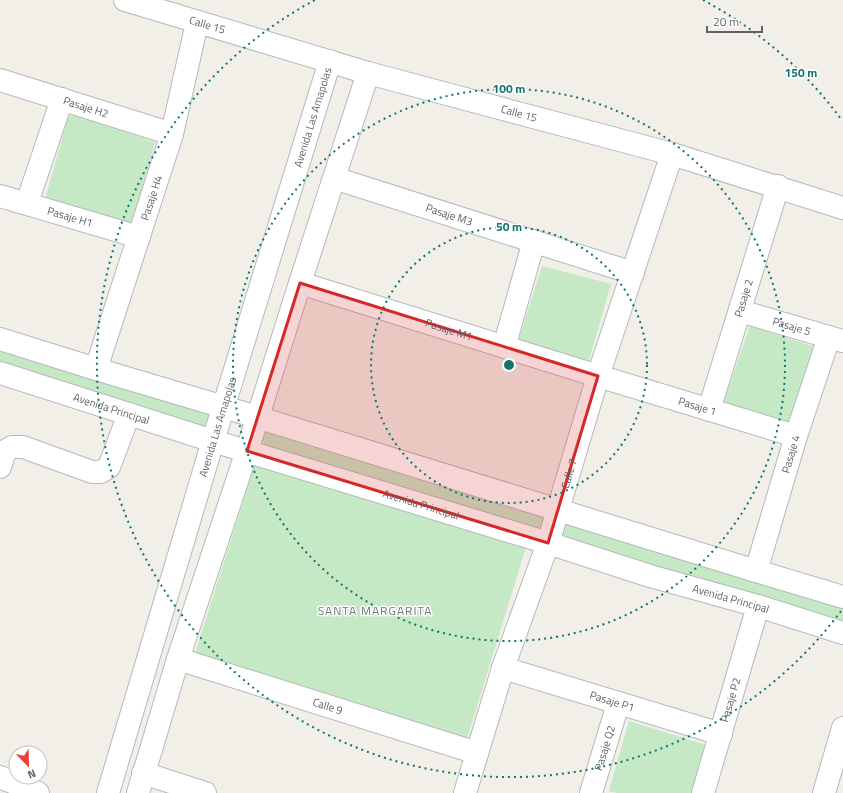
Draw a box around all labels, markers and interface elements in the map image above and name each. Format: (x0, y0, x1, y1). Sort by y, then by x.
scale bar (707, 8, 762, 34)
street label: Calle 15 (187, 12, 227, 38)
text: 20 m (713, 12, 739, 31)
text: 150 m (785, 63, 817, 82)
street label: Avenida Las Amapolas (290, 65, 336, 169)
text: 100 m (493, 79, 525, 98)
street label: Pasaje H2 (61, 92, 111, 122)
street label: Calle 15 (499, 101, 539, 126)
street label: Pasaje H4 (137, 173, 166, 222)
street label: Pasaje M3 (424, 200, 475, 230)
street label: Pasaje H1 (45, 202, 95, 231)
text: 50 m (496, 217, 522, 236)
street label: Pasaje 2 (730, 277, 757, 319)
street label: Pasaje 5 (771, 313, 813, 339)
street label: Pasaje M1 (423, 315, 474, 344)
centre of rings (502, 358, 516, 372)
street label: Avenida Las Amapolas (195, 375, 240, 479)
street label: Avenida Principal (71, 389, 152, 428)
street label: Pasaje 1 (676, 393, 718, 419)
street label: Pasaje 4 (777, 433, 804, 475)
street label: Calle 7 (557, 457, 581, 491)
street label: Avenida Principal (381, 485, 461, 523)
street label: Avenida Principal (691, 580, 771, 617)
district label: SANTA MARGARITA (318, 601, 432, 620)
street label: Pasaje P2 (716, 676, 744, 724)
street label: Pasaje P1 (588, 687, 636, 715)
street label: Calle 9 (311, 694, 345, 718)
street label: Pasaje Q2 (590, 723, 619, 773)
north arrow (8, 745, 48, 785)
text: N (25, 765, 39, 783)

